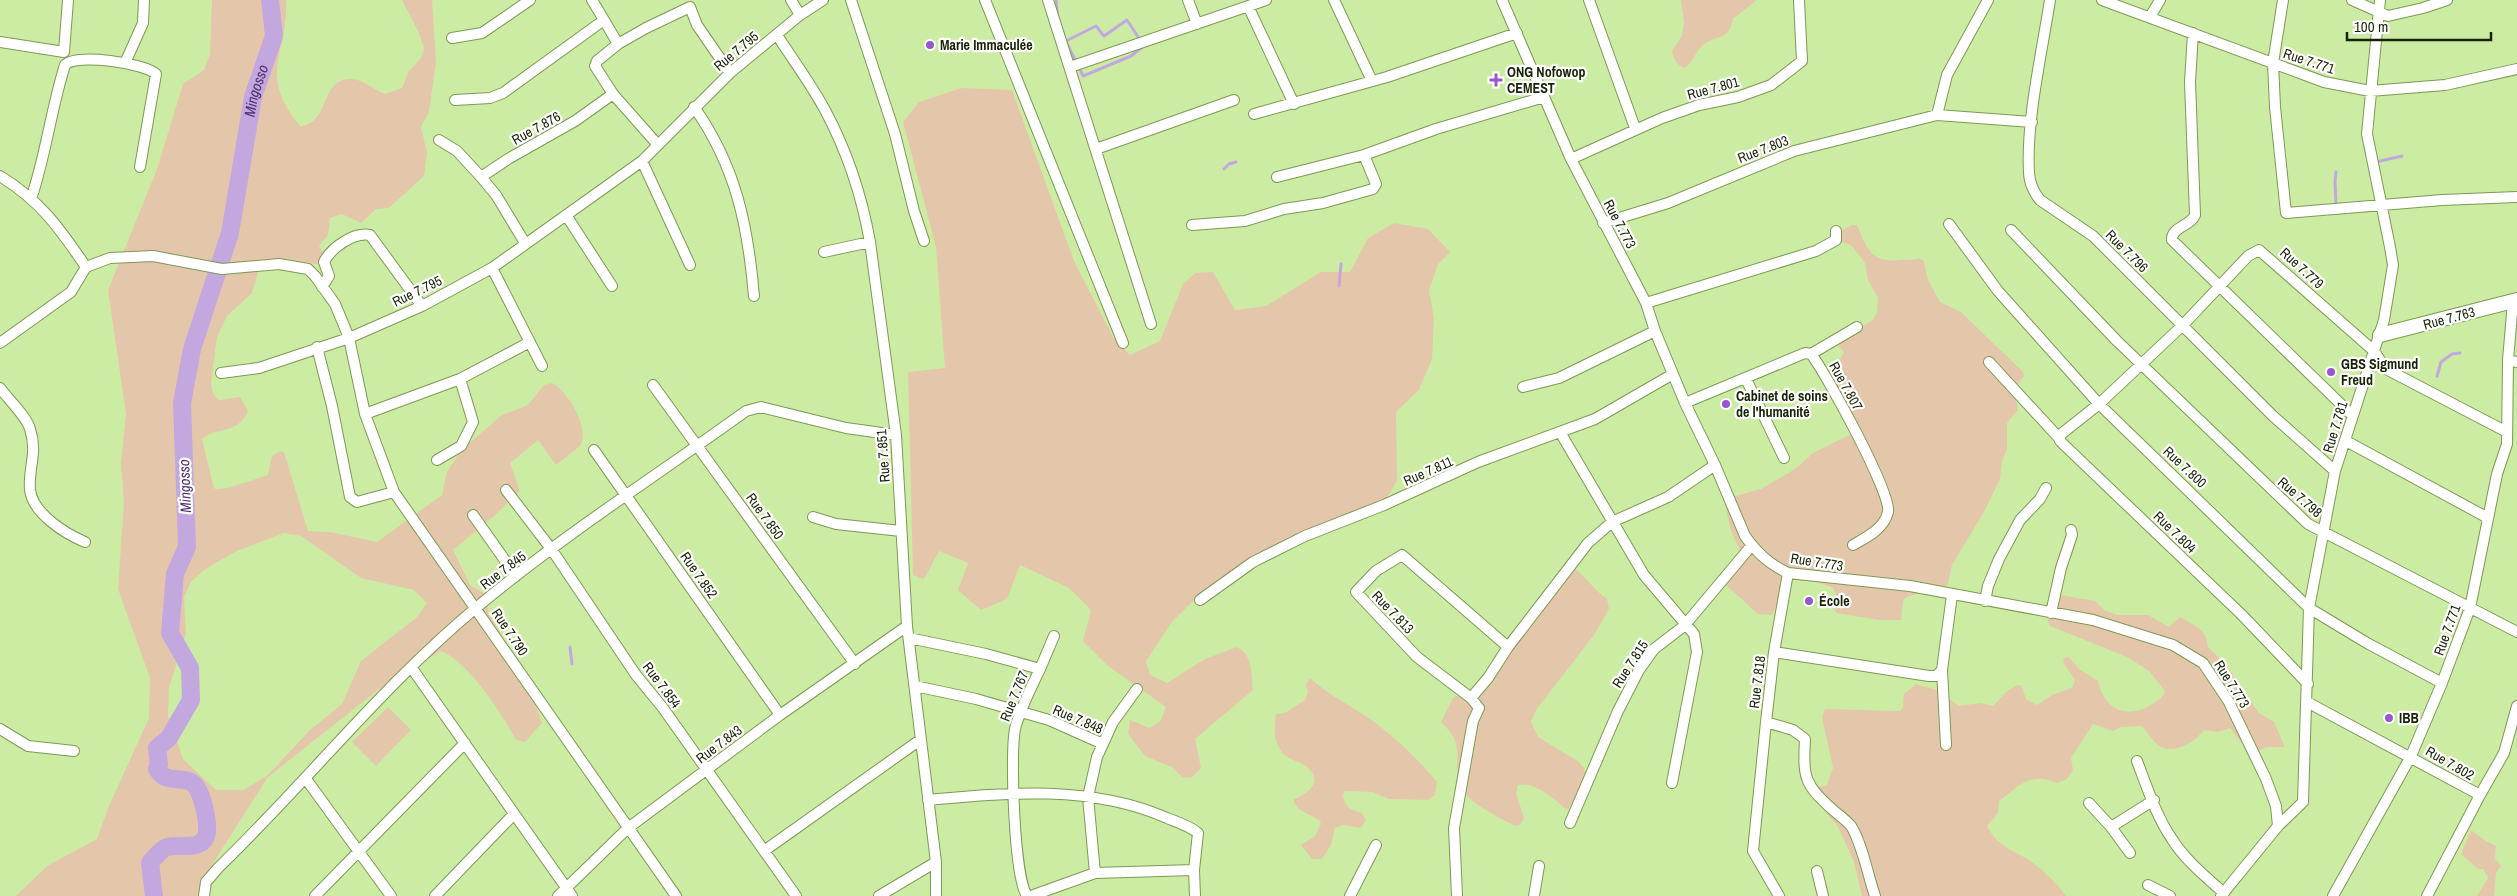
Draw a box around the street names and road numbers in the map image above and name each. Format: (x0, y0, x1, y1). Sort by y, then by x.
street label: Rue 7.795 (710, 27, 762, 75)
street label: Rue 7.771 (2281, 44, 2338, 78)
street label: Rue 7.801 (1685, 72, 1742, 104)
street label: Rue 7.876 (508, 107, 564, 149)
street label: Rue 7.803 (1735, 131, 1791, 167)
street label: Rue 7.773 (1600, 196, 1640, 252)
street label: Rue 7.796 (2102, 226, 2152, 276)
street label: Rue 7.779 (2276, 244, 2328, 292)
street label: Rue 7.795 (389, 271, 445, 311)
street label: Rue 7.763 (2421, 302, 2477, 334)
street label: Rue 7.807 (1825, 358, 1867, 414)
street label: Rue 7.781 (2319, 398, 2352, 455)
street label: Rue 7.851 (872, 428, 894, 483)
street label: Rue 7.800 (2159, 442, 2211, 492)
street label: Rue 7.811 (1401, 452, 1456, 490)
street label: Rue 7.798 (2274, 473, 2326, 521)
street label: Rue 7.850 (742, 489, 788, 543)
street label: Rue 7.804 (2150, 507, 2201, 557)
street label: Rue 7.845 (476, 547, 530, 593)
street label: Rue 7.852 (676, 548, 722, 602)
street label: Rue 7.773 (1789, 549, 1845, 575)
street label: Rue 7.813 (1368, 587, 1418, 637)
street label: Rue 7.771 (2429, 601, 2465, 658)
street label: Rue 7.790 (488, 605, 532, 659)
street label: Rue 7.815 (1608, 637, 1652, 691)
street label: Rue 7.818 (1745, 655, 1769, 709)
street label: Rue 7.773 (2210, 657, 2254, 711)
street label: Rue 7.854 (639, 658, 685, 712)
street label: Rue 7.767 (996, 668, 1032, 724)
street label: Rue 7.848 (1050, 700, 1106, 738)
street label: Rue 7.843 (692, 721, 746, 767)
street label: Rue 7.802 (2423, 742, 2477, 784)

